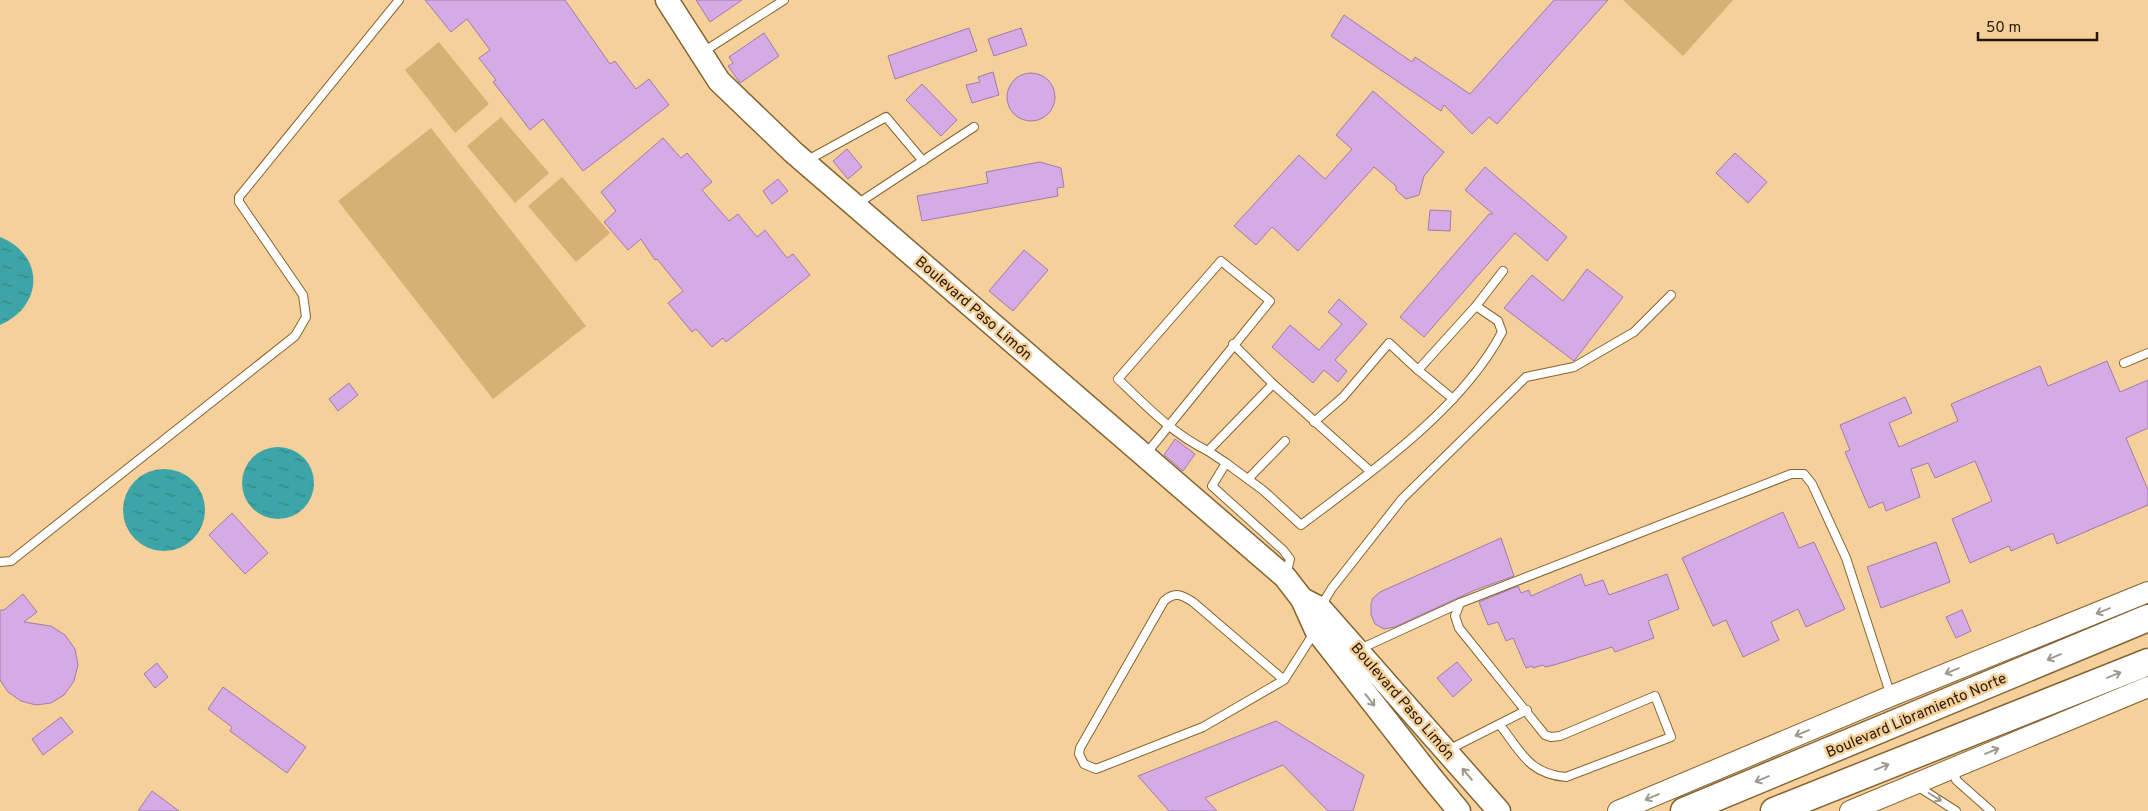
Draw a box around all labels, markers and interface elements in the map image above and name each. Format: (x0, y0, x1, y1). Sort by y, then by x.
scale bar (1978, 10, 2097, 42)
text: 50 m (1986, 19, 2021, 38)
street label: Boulevard Paso Limón (911, 253, 1036, 365)
one-way arrow (2096, 606, 2111, 616)
street label: Boulevard Paso Limón (1346, 639, 1458, 764)
one-way arrow (2047, 653, 2063, 662)
one-way arrow (1945, 667, 1960, 677)
street label: Boulevard Libramiento Norte (1823, 670, 2010, 763)
one-way arrow (2106, 670, 2121, 680)
one-way arrow (1365, 693, 1376, 706)
one-way arrow (1795, 729, 1810, 739)
one-way arrow (1984, 746, 1999, 756)
one-way arrow (1873, 762, 1889, 771)
one-way arrow (1461, 767, 1473, 780)
one-way arrow (1755, 774, 1770, 784)
one-way arrow (1645, 792, 1660, 802)
one-way arrow (1927, 792, 1941, 802)

